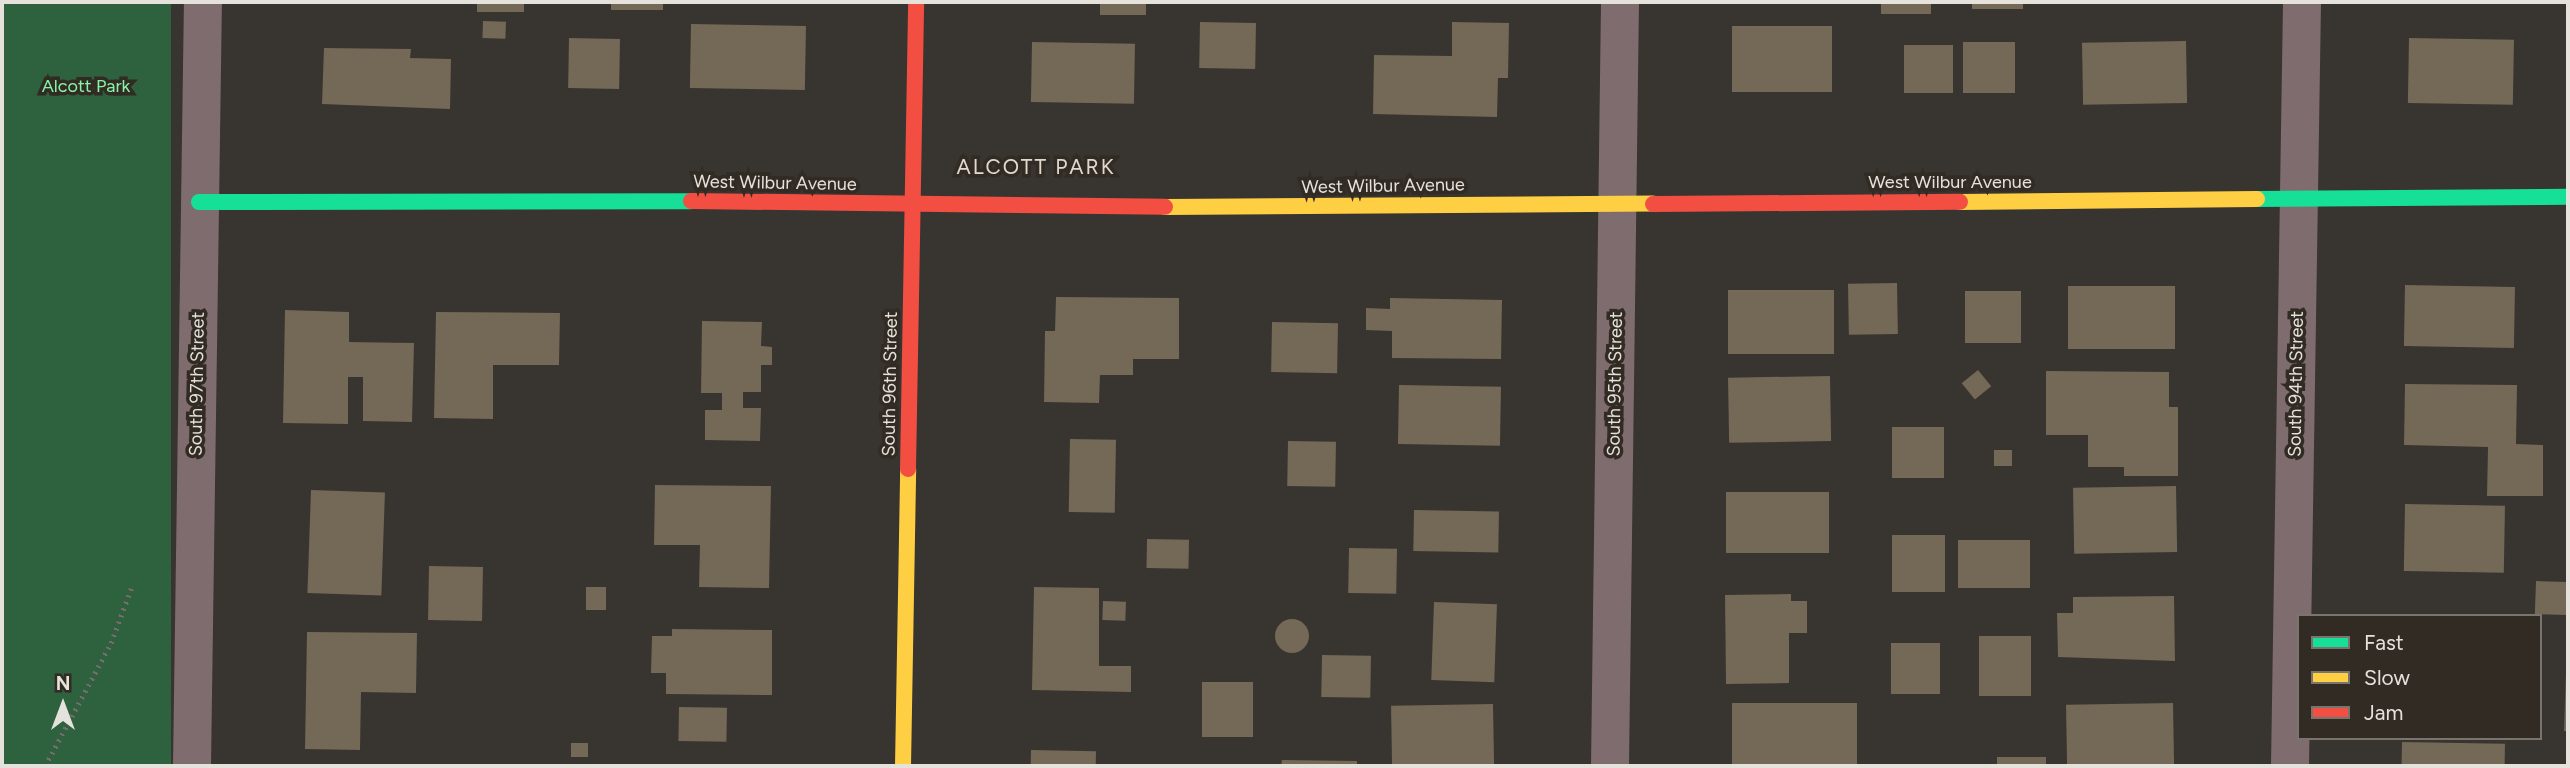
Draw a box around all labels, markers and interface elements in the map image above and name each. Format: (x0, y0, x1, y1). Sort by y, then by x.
park label: Alcott Park (42, 75, 130, 97)
district label: ALCOTT PARK (958, 154, 1114, 180)
street label: West Wilbur Avenue (693, 171, 857, 195)
street label: West Wilbur Avenue (1868, 171, 2032, 193)
street label: West Wilbur Avenue (1301, 174, 1465, 198)
street label: South 96th Street (878, 311, 902, 457)
street label: South 95th Street (1603, 311, 1627, 457)
street label: South 94th Street (2284, 311, 2308, 457)
street label: South 97th Street (185, 312, 209, 456)
legend (2297, 614, 2542, 740)
text: Fast (2364, 630, 2404, 655)
text: Slow (2364, 665, 2410, 690)
north arrow (28, 670, 98, 740)
text: N (56, 672, 70, 695)
text: Jam (2364, 700, 2403, 725)

